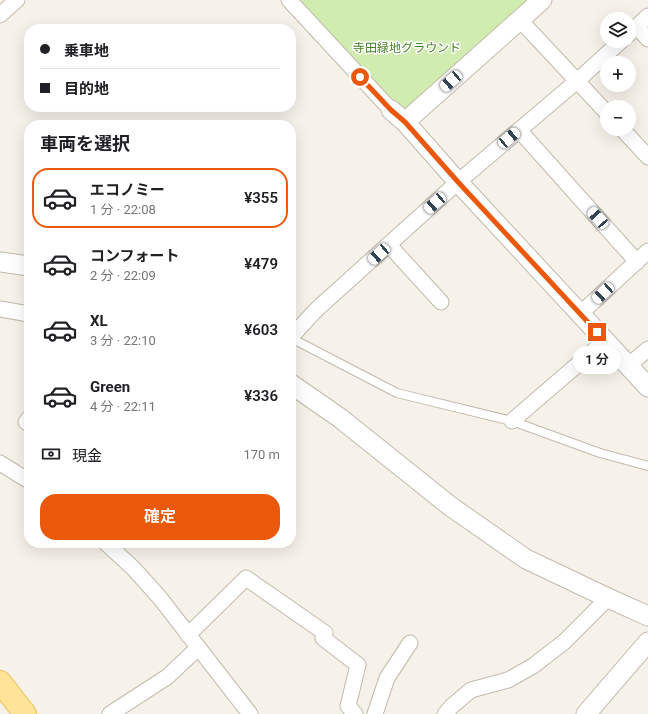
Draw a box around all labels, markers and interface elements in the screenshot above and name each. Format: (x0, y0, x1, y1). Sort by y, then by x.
map controls (600, 12, 636, 136)
button: layers (600, 12, 636, 48)
park label: 寺田緑地グラウンド (353, 41, 461, 55)
text: 乗車地 (64, 42, 109, 60)
button: + (600, 56, 636, 92)
route start (351, 68, 369, 86)
car (438, 69, 464, 93)
text: 目的地 (64, 80, 109, 98)
button: − (600, 100, 636, 136)
car (496, 126, 522, 150)
text: 車両を選択 (40, 133, 130, 154)
icon: car (42, 180, 78, 216)
text: エコノミー (90, 181, 165, 199)
text: ¥355 (244, 189, 278, 207)
car (422, 191, 448, 215)
text: 1 分 · 22:08 (90, 202, 156, 217)
car (586, 205, 610, 231)
car (366, 242, 392, 266)
icon: car (42, 246, 78, 282)
text: コンフォート (90, 247, 180, 265)
text: ¥479 (244, 255, 278, 273)
text: 2 分 · 22:09 (90, 268, 156, 283)
car (590, 280, 616, 306)
icon: car (42, 312, 78, 348)
text: XL (90, 312, 108, 330)
text: ¥603 (244, 321, 278, 339)
route end (588, 323, 606, 341)
text: 3 分 · 22:10 (90, 333, 156, 348)
callout: 1 分 (573, 346, 621, 374)
text: 1 分 (585, 352, 609, 367)
icon: car (42, 378, 78, 414)
text: Green (90, 378, 130, 396)
text: ¥336 (244, 387, 278, 405)
text: 4 分 · 22:11 (90, 399, 156, 414)
icon: cash (40, 443, 62, 465)
text: 現金 (72, 447, 102, 465)
text: 170 m (243, 447, 280, 462)
button: 確定 (40, 494, 280, 540)

